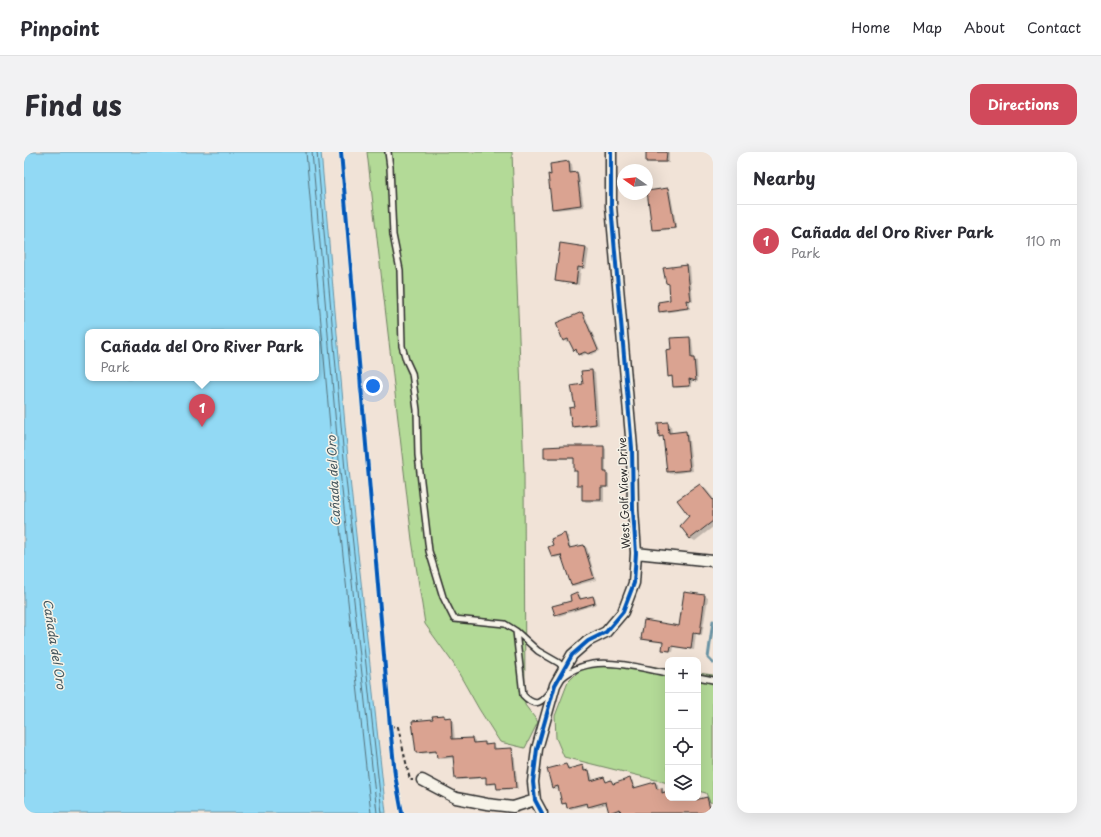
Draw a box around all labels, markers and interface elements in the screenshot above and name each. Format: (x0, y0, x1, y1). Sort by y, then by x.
text: Pinpoint (20, 14, 100, 42)
text: Home (851, 17, 890, 38)
text: Map (912, 17, 942, 38)
text: About (964, 17, 1005, 38)
text: Contact (1027, 17, 1081, 38)
text: Find us (24, 83, 122, 126)
button: Directions (970, 84, 1077, 125)
north arrow (617, 164, 653, 200)
text: Nearby (753, 165, 815, 191)
text: Cañada del Oro River Park (791, 220, 994, 243)
text: 1 (763, 231, 769, 250)
text: 110 m (1026, 231, 1061, 250)
text: Park (791, 243, 820, 262)
popup (85, 329, 319, 381)
text: Cañada del Oro River Park (101, 334, 303, 357)
text: Park (101, 357, 130, 376)
your location (363, 376, 383, 396)
pin: 1 (189, 394, 215, 427)
water label: Cañada del Oro (322, 434, 344, 527)
street label: West Golf View Drive (613, 437, 634, 549)
water label: Cañada del Oro (39, 598, 71, 691)
map controls (665, 657, 701, 801)
button: + (665, 657, 701, 693)
button: − (665, 693, 701, 729)
button: locate (665, 729, 701, 765)
button: layers (665, 765, 701, 801)

